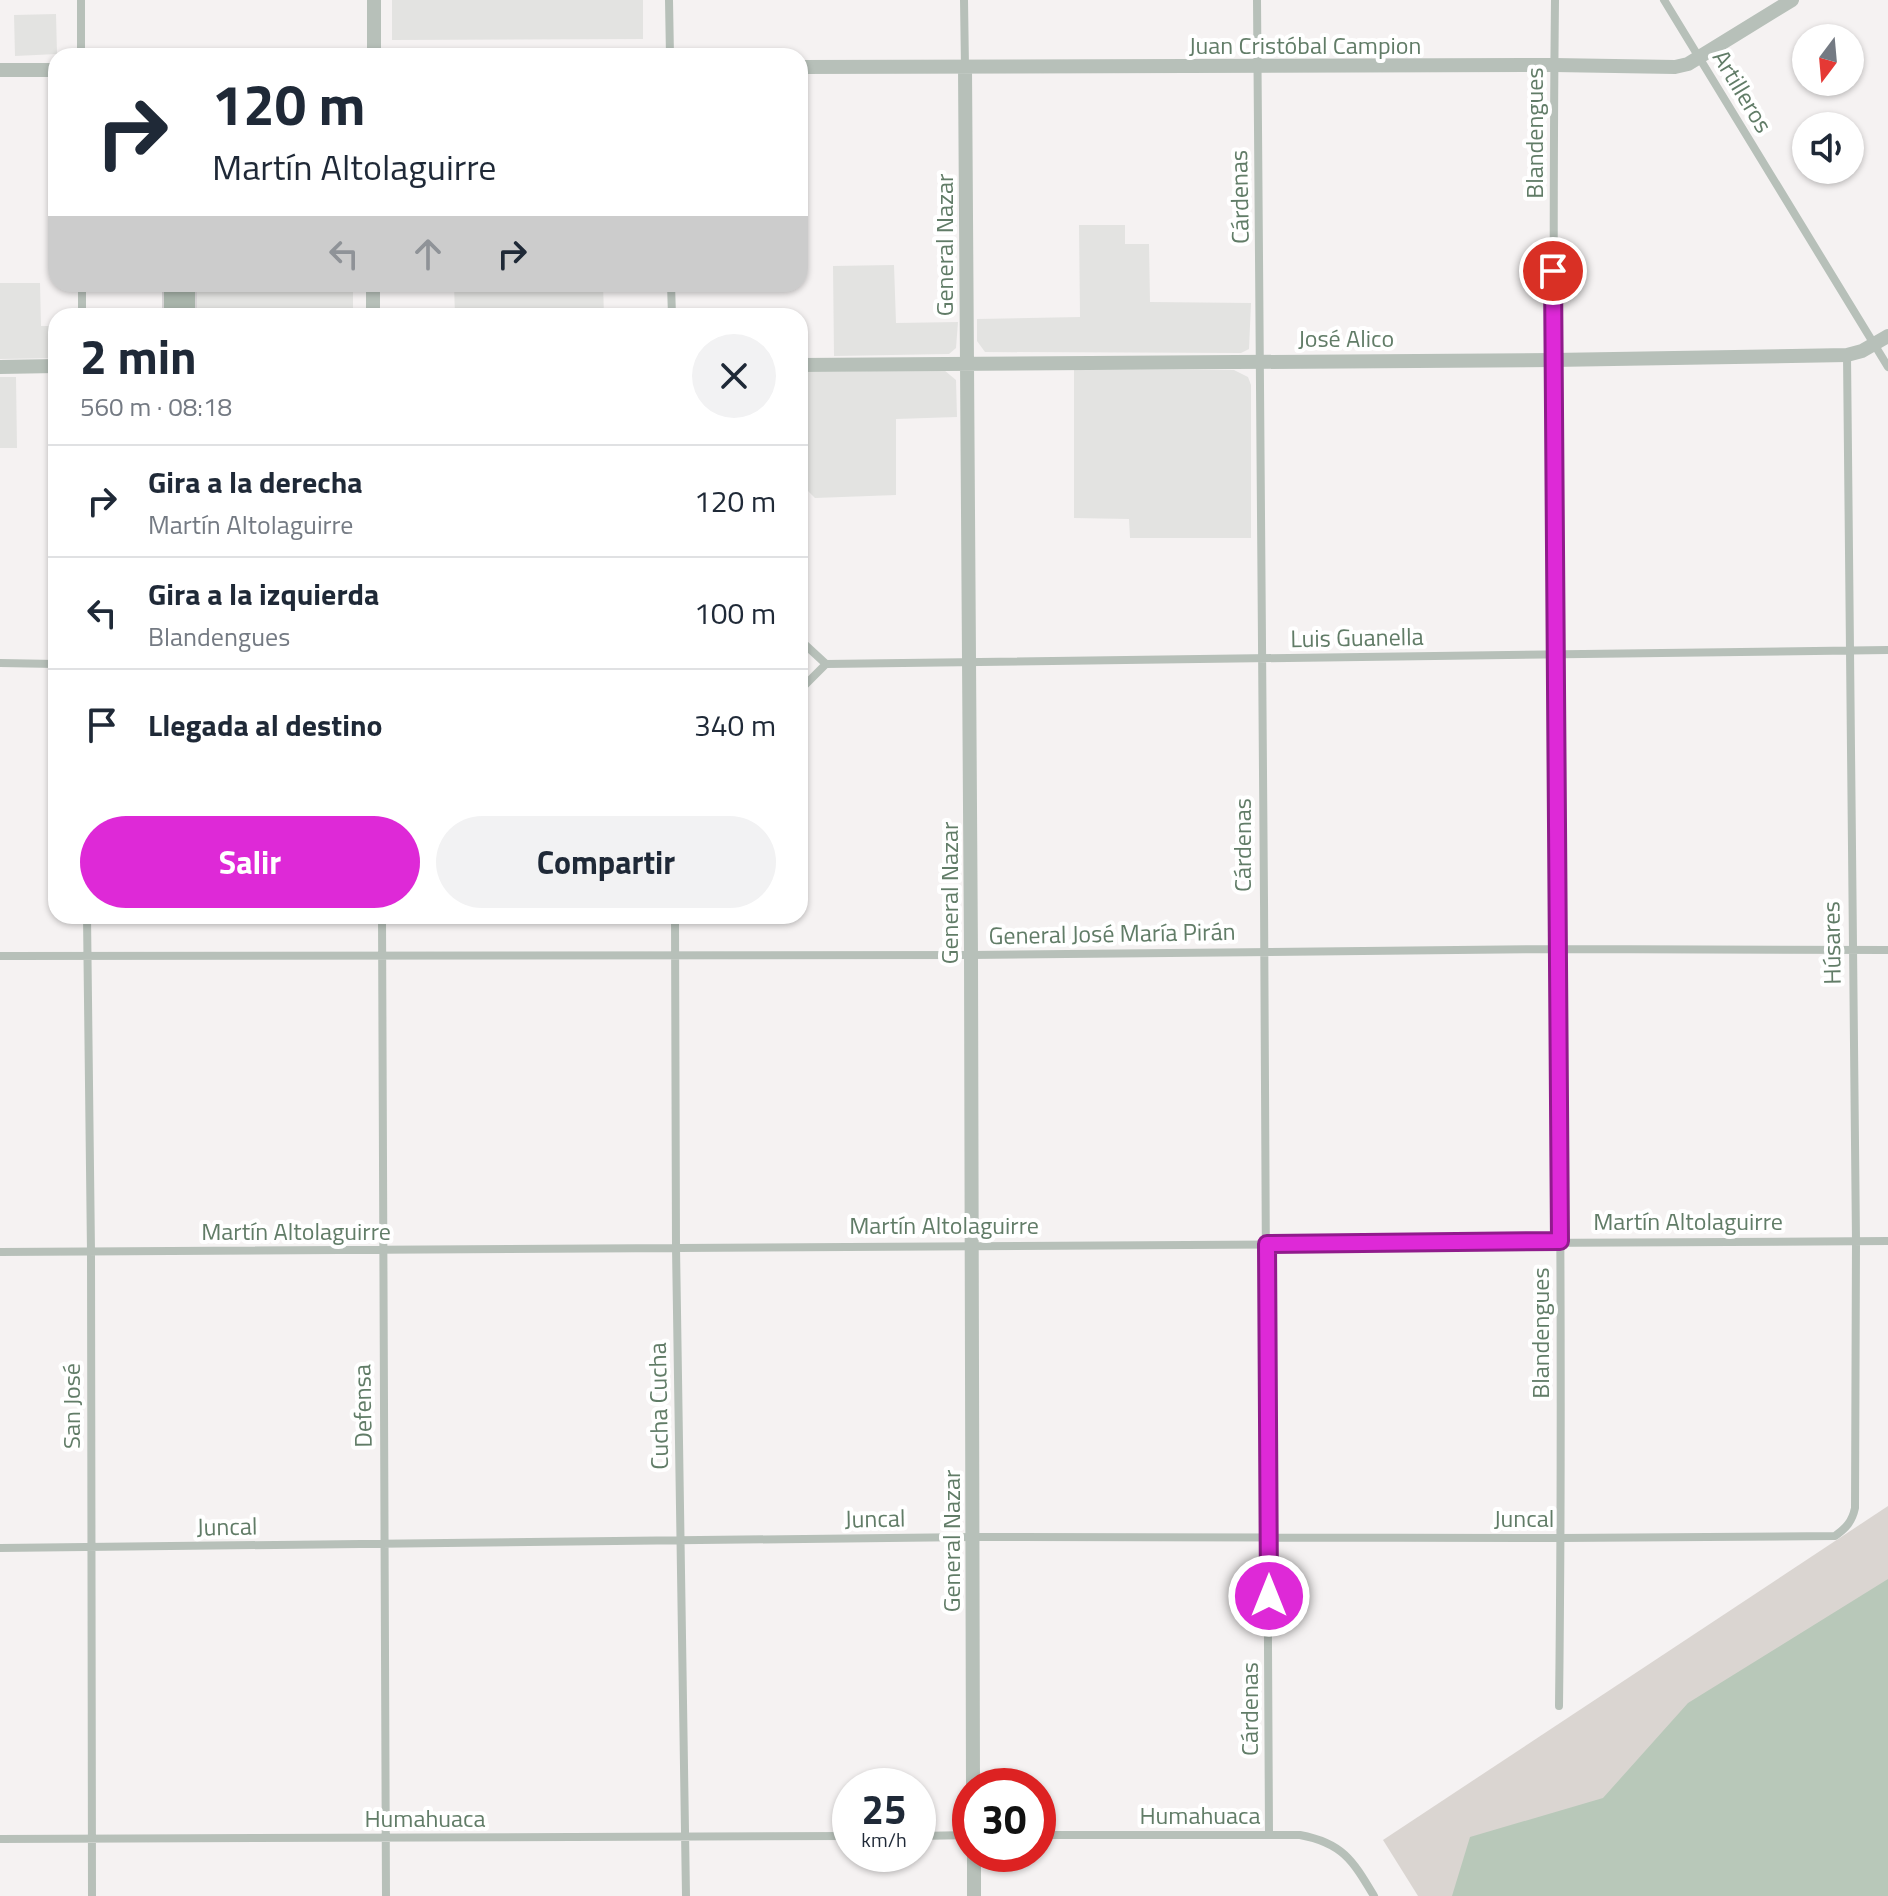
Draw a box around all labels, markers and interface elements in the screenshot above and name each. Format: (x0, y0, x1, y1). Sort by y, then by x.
north arrow (1792, 24, 1864, 96)
map controls (1792, 24, 1864, 184)
street label: Juan Cristóbal Campion (1189, 27, 1421, 63)
street label: Artilleros (1704, 43, 1782, 139)
text: 120 m (212, 62, 365, 147)
street label: Blandengues (1516, 67, 1552, 199)
icon: right (80, 80, 184, 184)
button: sound (1792, 112, 1864, 184)
text: Martín Altolaguirre (212, 139, 497, 194)
street label: Cárdenas (1220, 150, 1258, 244)
street label: General Nazar (926, 174, 962, 316)
icon: left (322, 232, 366, 276)
icon: ahead (406, 232, 450, 276)
icon: right (490, 232, 534, 276)
pin (1519, 237, 1587, 305)
icon: arrive (1531, 249, 1575, 293)
text: 2 min (80, 320, 197, 393)
street label: José Alico (1298, 320, 1394, 356)
button: close (692, 334, 776, 418)
text: 560 m · 08:18 (80, 387, 232, 426)
text: Gira a la derecha (148, 459, 363, 505)
text: 120 m (694, 478, 776, 524)
icon: right (80, 479, 124, 523)
text: Martín Altolaguirre (148, 505, 353, 544)
text: Gira a la izquierda (148, 571, 379, 617)
text: 100 m (694, 590, 776, 636)
icon: left (80, 591, 124, 635)
text: Blandengues (148, 617, 290, 656)
street label: Luis Guanella (1290, 618, 1424, 656)
text: Llegada al destino (148, 702, 382, 748)
text: 340 m (694, 702, 776, 748)
icon: arrive (80, 703, 124, 747)
street label: Cárdenas (1224, 798, 1260, 892)
button: Salir (80, 816, 420, 908)
button: Compartir (436, 816, 776, 908)
street label: General Nazar (931, 822, 967, 964)
street label: Húsares (1812, 901, 1850, 985)
street label: General José María Pirán (988, 913, 1236, 953)
street label: Martín Altolaguirre (1593, 1203, 1783, 1239)
street label: Martín Altolaguirre (849, 1207, 1039, 1243)
street label: Martín Altolaguirre (201, 1213, 391, 1249)
street label: Blandengues (1522, 1267, 1558, 1399)
street label: Cucha Cucha (639, 1342, 677, 1470)
street label: San José (53, 1363, 89, 1449)
street label: Defensa (343, 1364, 381, 1448)
street label: General Nazar (933, 1470, 969, 1612)
street label: Juncal (844, 1499, 906, 1537)
street label: Juncal (1494, 1500, 1554, 1536)
street label: Juncal (196, 1507, 258, 1545)
position arrow (1227, 1554, 1311, 1638)
street label: Cárdenas (1231, 1662, 1267, 1756)
speed limit sign: 30 (952, 1768, 1056, 1872)
text: 25 (862, 1779, 906, 1840)
street label: Humahuaca (1139, 1797, 1261, 1833)
street label: Humahuaca (364, 1800, 486, 1836)
text: km/h (861, 1824, 907, 1855)

